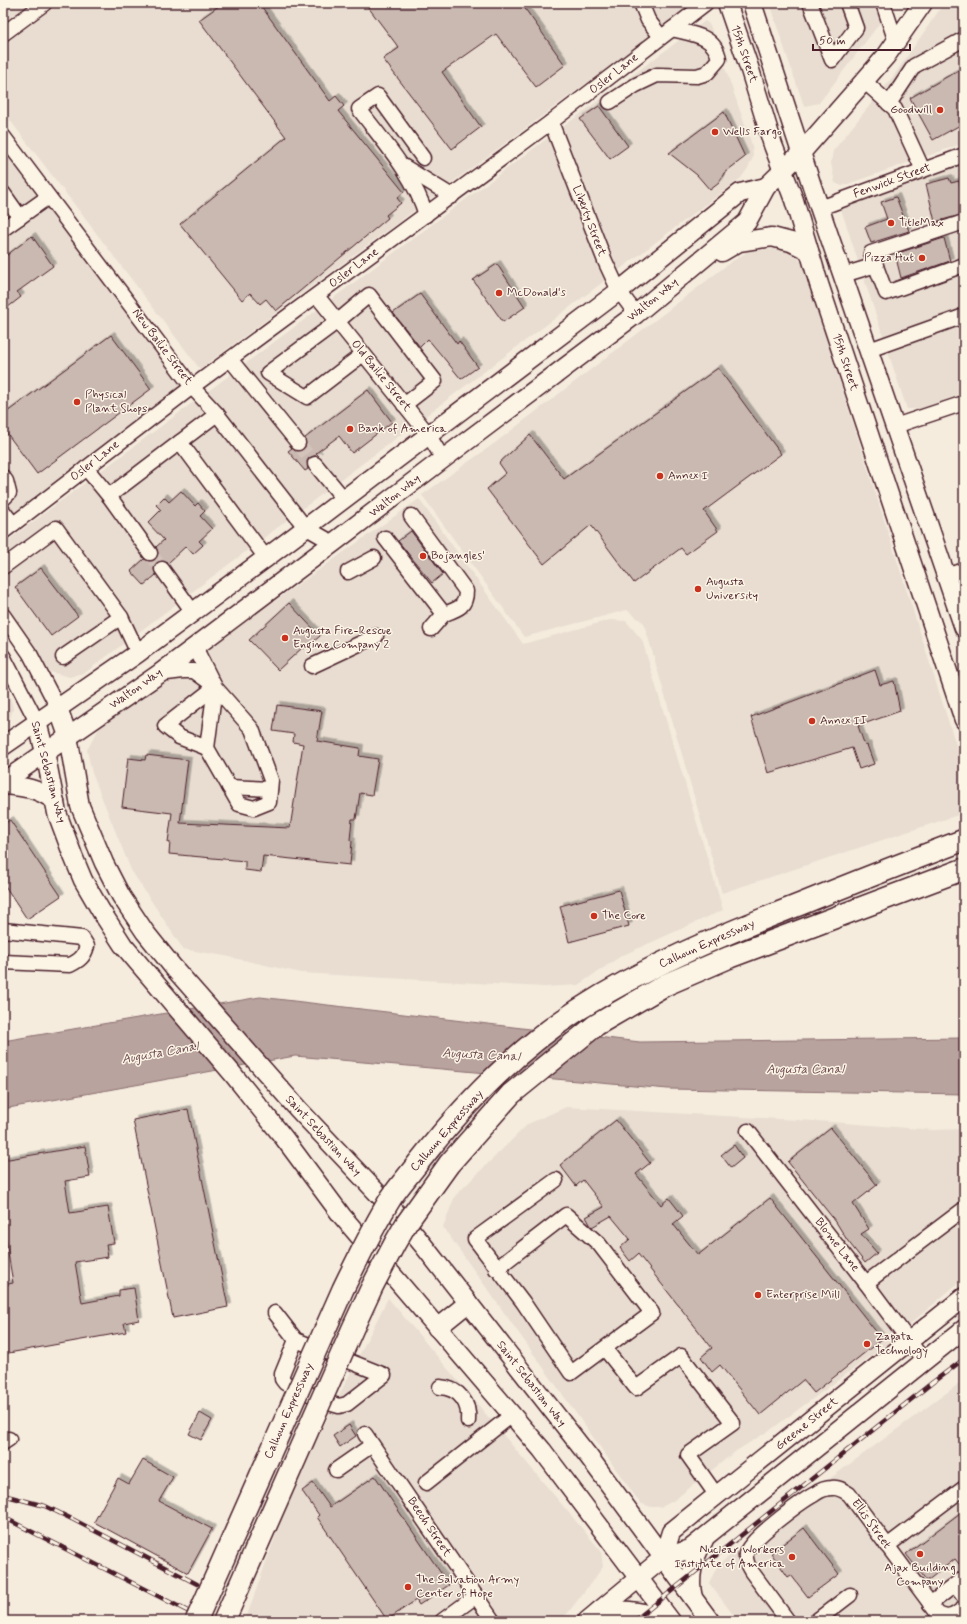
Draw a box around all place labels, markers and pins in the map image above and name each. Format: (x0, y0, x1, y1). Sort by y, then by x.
place label: Goodwill (890, 102, 932, 118)
marker: Goodwill (935, 105, 945, 115)
place label: Wells Fargo (723, 124, 782, 140)
marker: Wells Fargo (710, 127, 720, 137)
place label: TitleMax (899, 215, 944, 231)
marker: TitleMax (886, 218, 896, 228)
place label: Pizza Hut (864, 250, 915, 266)
marker: Pizza Hut (917, 253, 927, 263)
place label: McDonald's (507, 285, 567, 301)
marker: McDonald's (494, 288, 504, 298)
place label: Physical Plant Shops (85, 387, 147, 417)
marker: Physical Plant Shops (72, 397, 82, 407)
place label: Bank of America (358, 421, 447, 437)
marker: Bank of America (345, 424, 355, 434)
place label: Annex I (668, 468, 708, 484)
marker: Annex I (655, 471, 665, 481)
place label: Bojangles' (431, 548, 485, 564)
marker: Bojangles' (418, 551, 428, 561)
place label: Augusta University (706, 574, 758, 604)
marker: Augusta University (693, 584, 703, 594)
place label: Augusta Fire-Rescue Engine Company 2 (293, 623, 392, 654)
marker: Augusta Fire-Rescue Engine Company 2 (280, 633, 290, 643)
place label: Annex II (820, 713, 867, 729)
marker: Annex II (807, 716, 817, 726)
place label: The Core (602, 908, 646, 924)
marker: The Core (589, 911, 599, 921)
place label: Enterprise Mill (766, 1287, 840, 1303)
marker: Enterprise Mill (753, 1290, 763, 1300)
place label: Zapata Technology (875, 1329, 928, 1359)
marker: Zapata Technology (862, 1339, 872, 1349)
place label: Nuclear Workers Institute of America (674, 1542, 785, 1572)
marker: Ajax Building Company (915, 1549, 925, 1559)
marker: Nuclear Workers Institute of America (787, 1552, 797, 1562)
place label: Ajax Building Company (884, 1560, 956, 1590)
place label: The Salvation Army Center of Hope (416, 1572, 520, 1602)
marker: The Salvation Army Center of Hope (403, 1582, 413, 1592)

